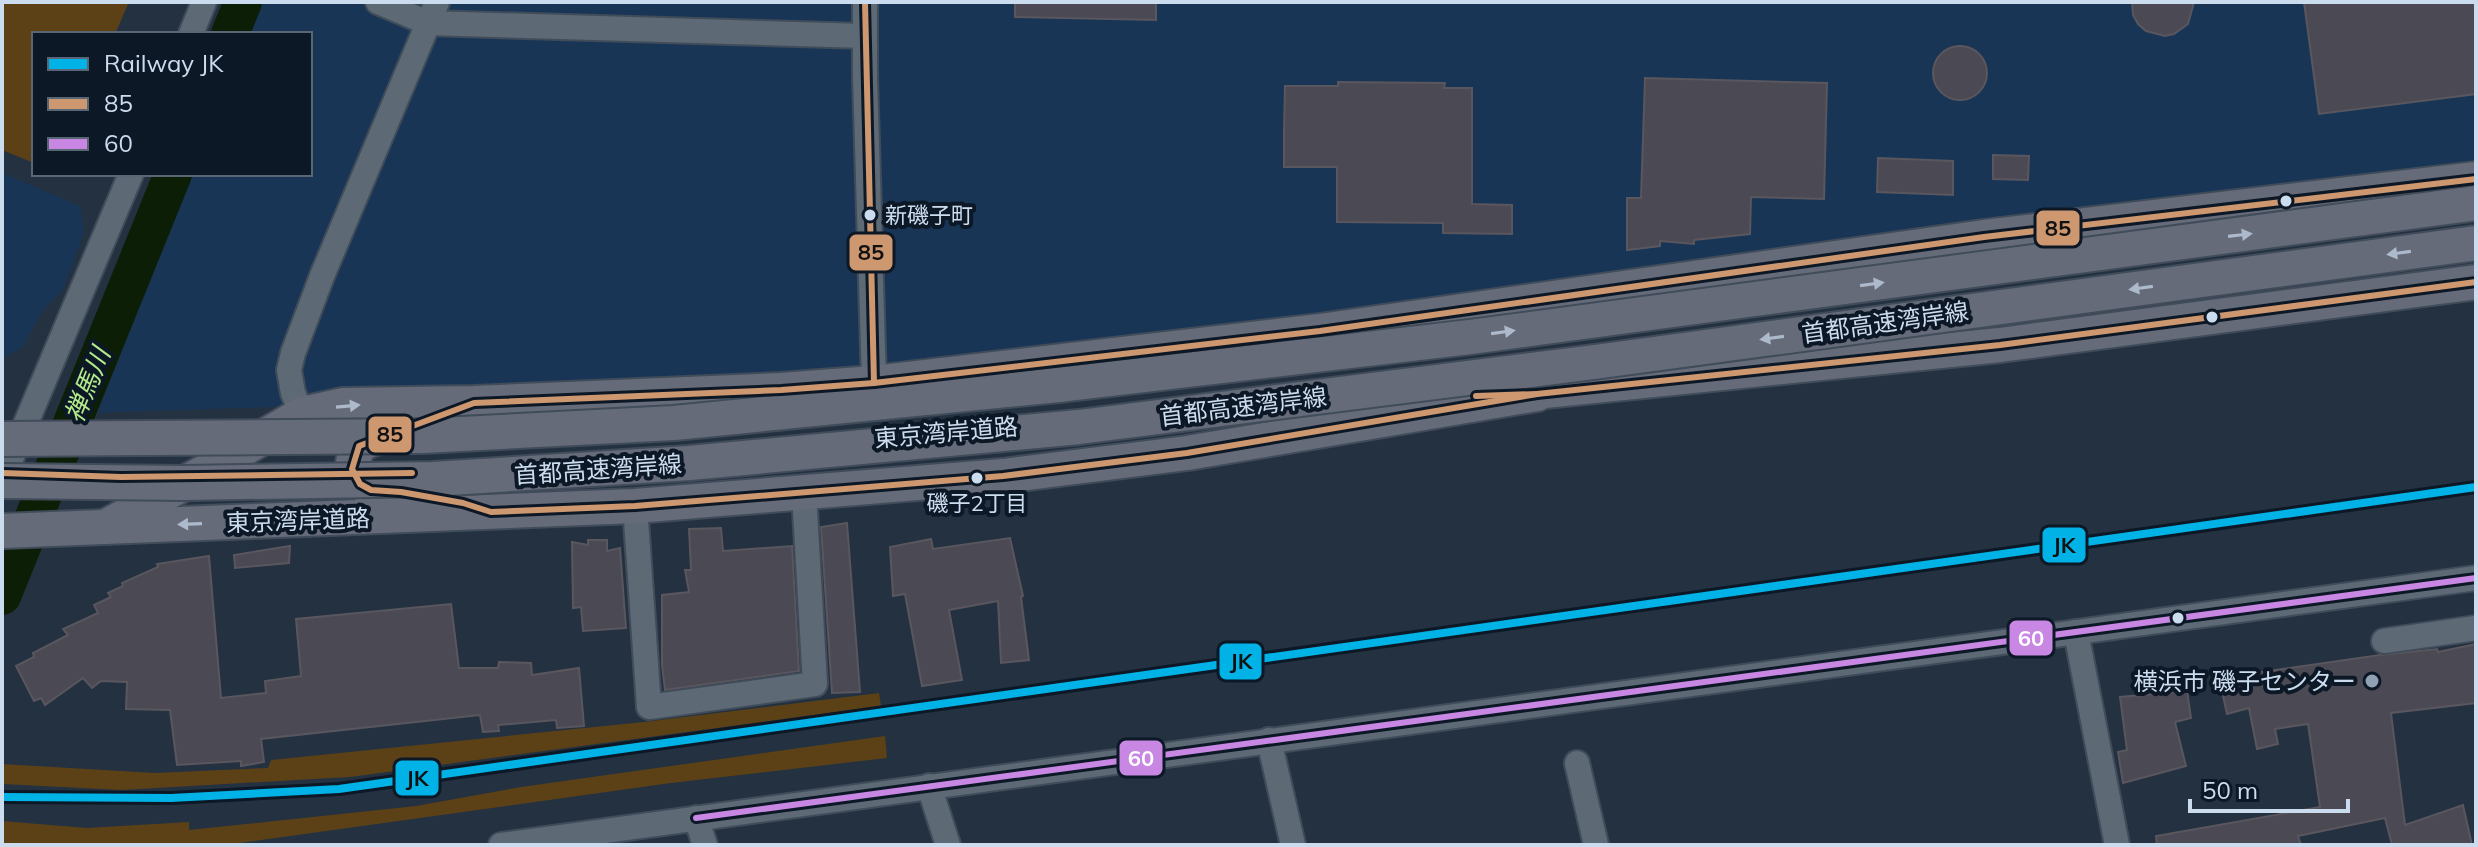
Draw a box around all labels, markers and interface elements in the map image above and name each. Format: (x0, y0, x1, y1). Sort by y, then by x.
legend (32, 32, 312, 176)
text: Railway JK (104, 48, 224, 78)
text: 85 (104, 88, 133, 118)
text: 60 (104, 128, 133, 158)
unlabelled marker (2278, 193, 2294, 209)
place label: 新磯子町 (885, 201, 973, 229)
marker: 新磯子町 (862, 207, 878, 223)
line badge: 85 (2035, 209, 2081, 247)
text: 85 (2045, 214, 2071, 242)
one-way arrow (2228, 228, 2253, 241)
line badge: 85 (848, 233, 894, 272)
text: 85 (858, 238, 884, 266)
one-way arrow (2386, 247, 2411, 260)
one-way arrow (1859, 277, 1884, 290)
one-way arrow (2128, 281, 2153, 294)
street label: 首都高速湾岸線 (1800, 295, 1970, 349)
unlabelled marker (2204, 309, 2220, 325)
one-way arrow (1491, 325, 1516, 338)
one-way arrow (1759, 332, 1784, 345)
water label: 禅馬川 (57, 340, 118, 427)
street label: 首都高速湾岸線 (1158, 381, 1328, 431)
one-way arrow (336, 399, 361, 412)
street label: 東京湾岸道路 (873, 411, 1019, 453)
line badge: 85 (367, 415, 413, 454)
text: 85 (377, 420, 403, 448)
street label: 首都高速湾岸線 (513, 448, 683, 490)
marker: 磯子2丁目 (969, 470, 985, 486)
place label: 磯子2丁目 (926, 489, 1028, 517)
street label: 東京湾岸道路 (226, 502, 370, 538)
one-way arrow (177, 518, 202, 531)
line badge: JK (2041, 526, 2087, 564)
text: JK (2053, 531, 2077, 559)
unlabelled marker (2170, 610, 2186, 626)
line badge: 60 (2008, 619, 2054, 657)
text: 60 (2018, 624, 2044, 652)
line badge: JK (1218, 642, 1263, 681)
text: JK (1230, 647, 1254, 675)
place label: 横浜市 磯子センター (2134, 666, 2356, 696)
marker: 横浜市 磯子センター (2363, 672, 2381, 690)
line badge: 60 (1118, 739, 1164, 777)
text: 60 (1128, 744, 1154, 772)
line badge: JK (394, 759, 440, 797)
scale bar (2190, 763, 2348, 813)
text: JK (406, 764, 430, 792)
text: 50 m (2202, 775, 2258, 805)

